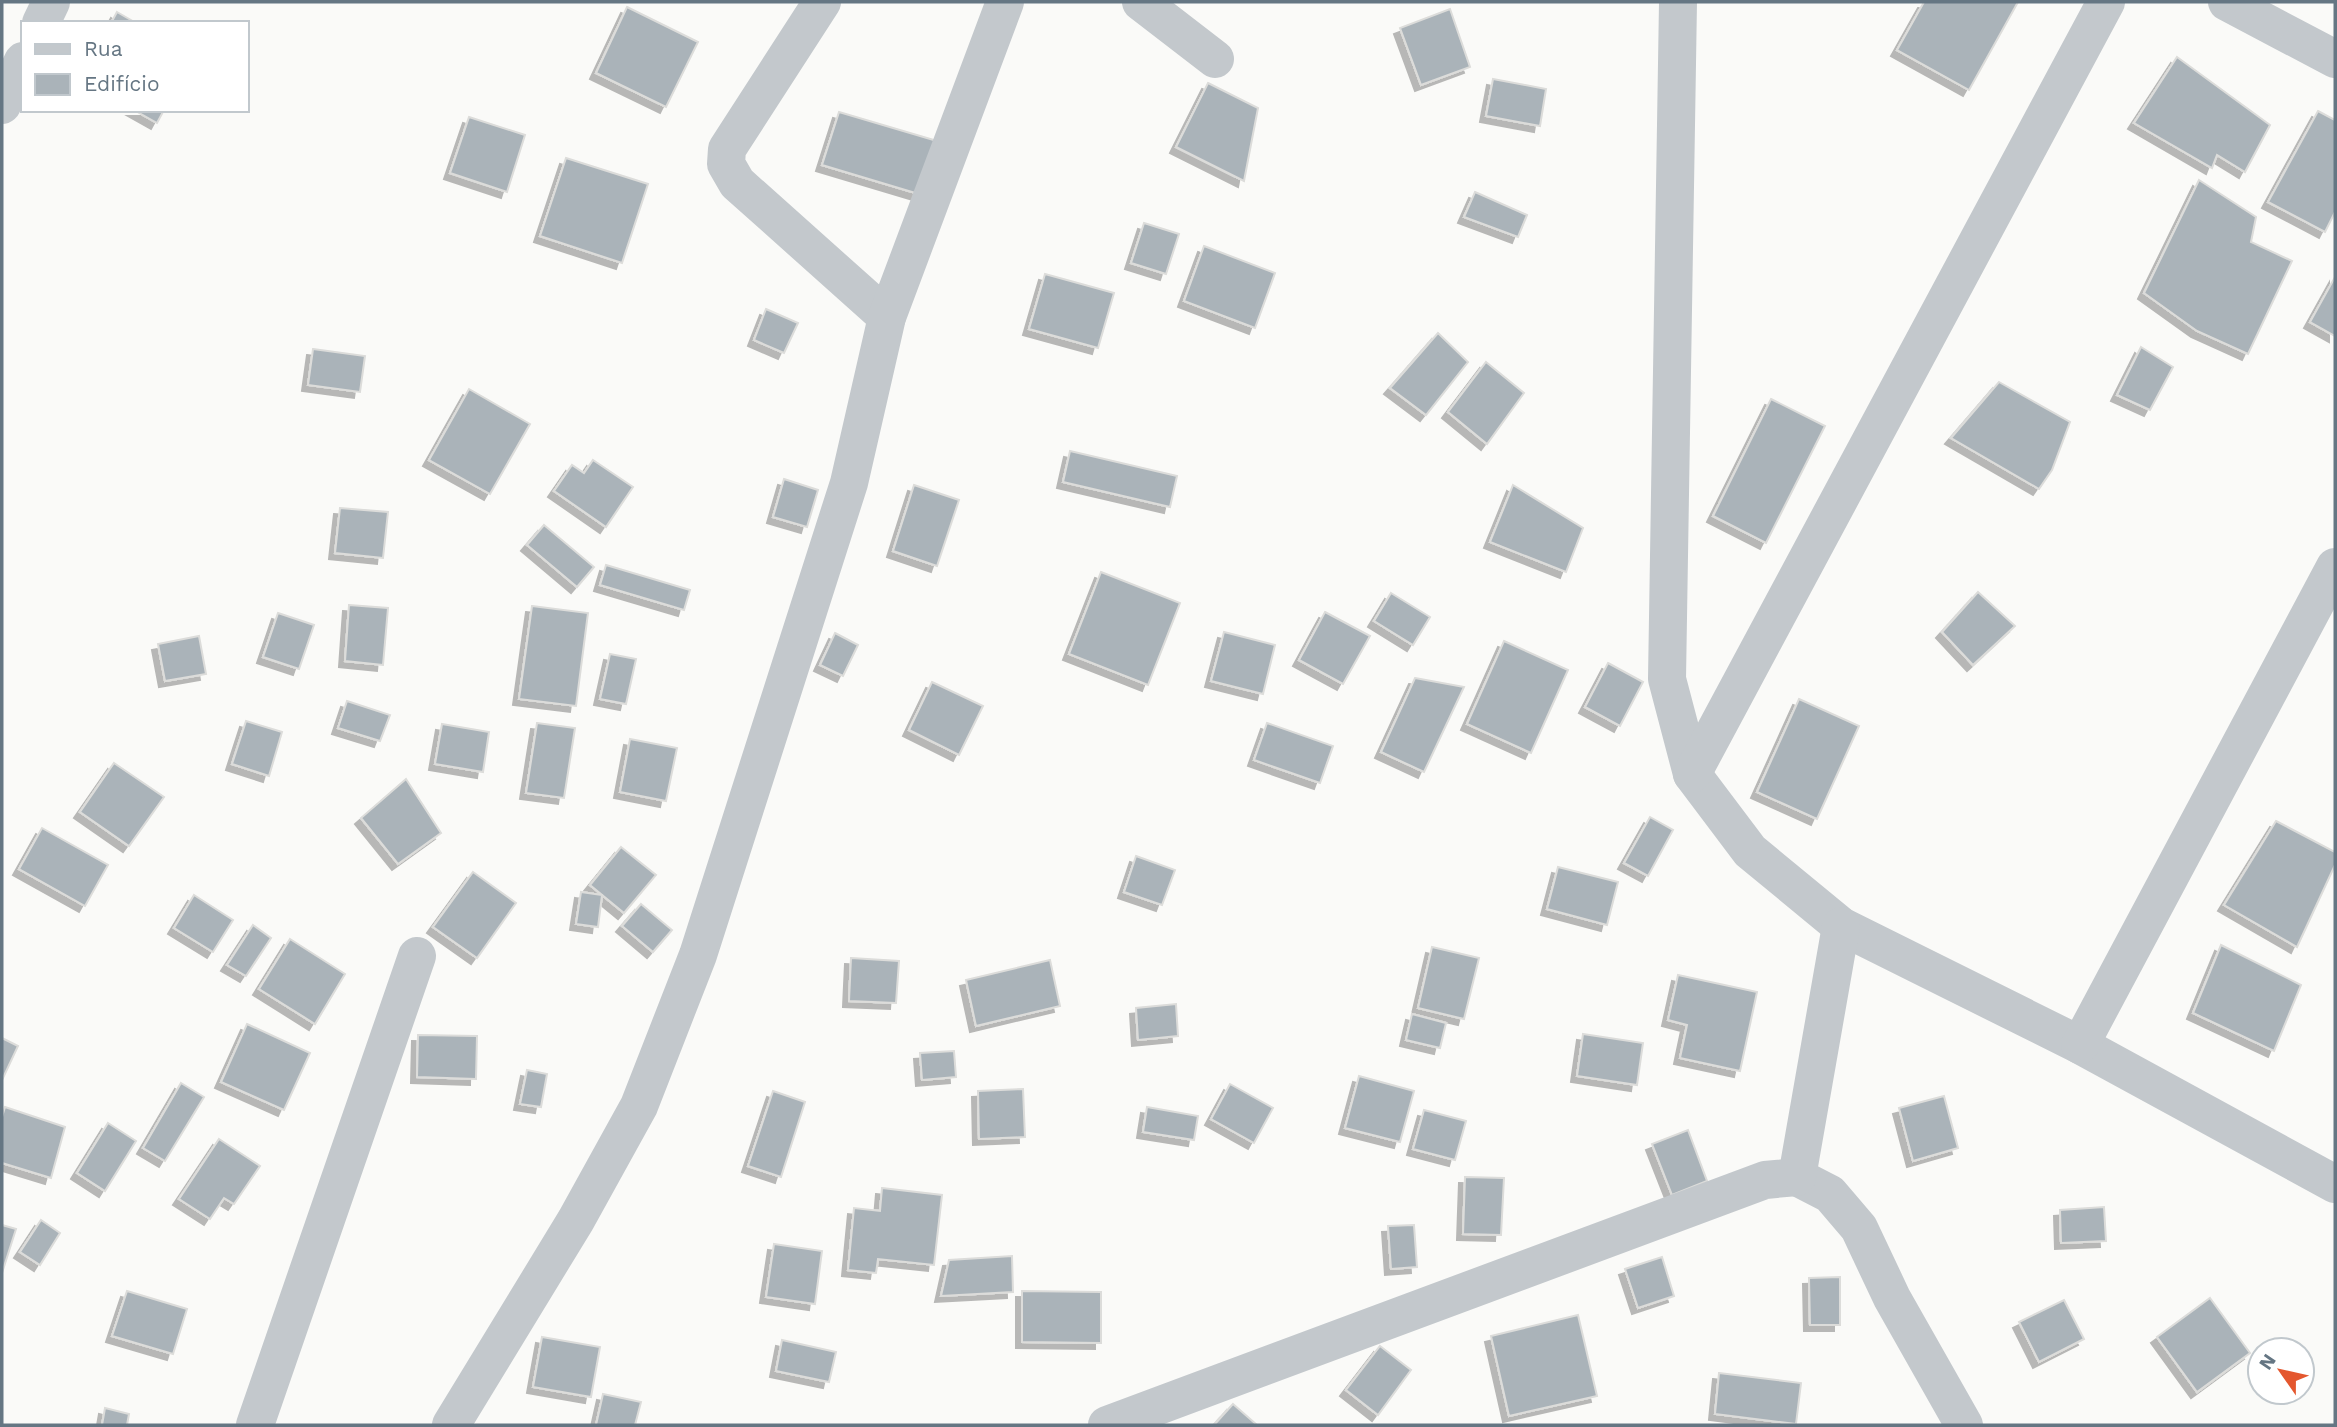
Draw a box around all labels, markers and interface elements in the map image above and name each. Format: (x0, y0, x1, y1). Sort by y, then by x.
legend (21, 21, 248, 112)
text: Rua (84, 36, 123, 61)
text: Edifício (84, 71, 160, 96)
north arrow (2246, 1336, 2316, 1406)
text: N (2254, 1350, 2281, 1374)

